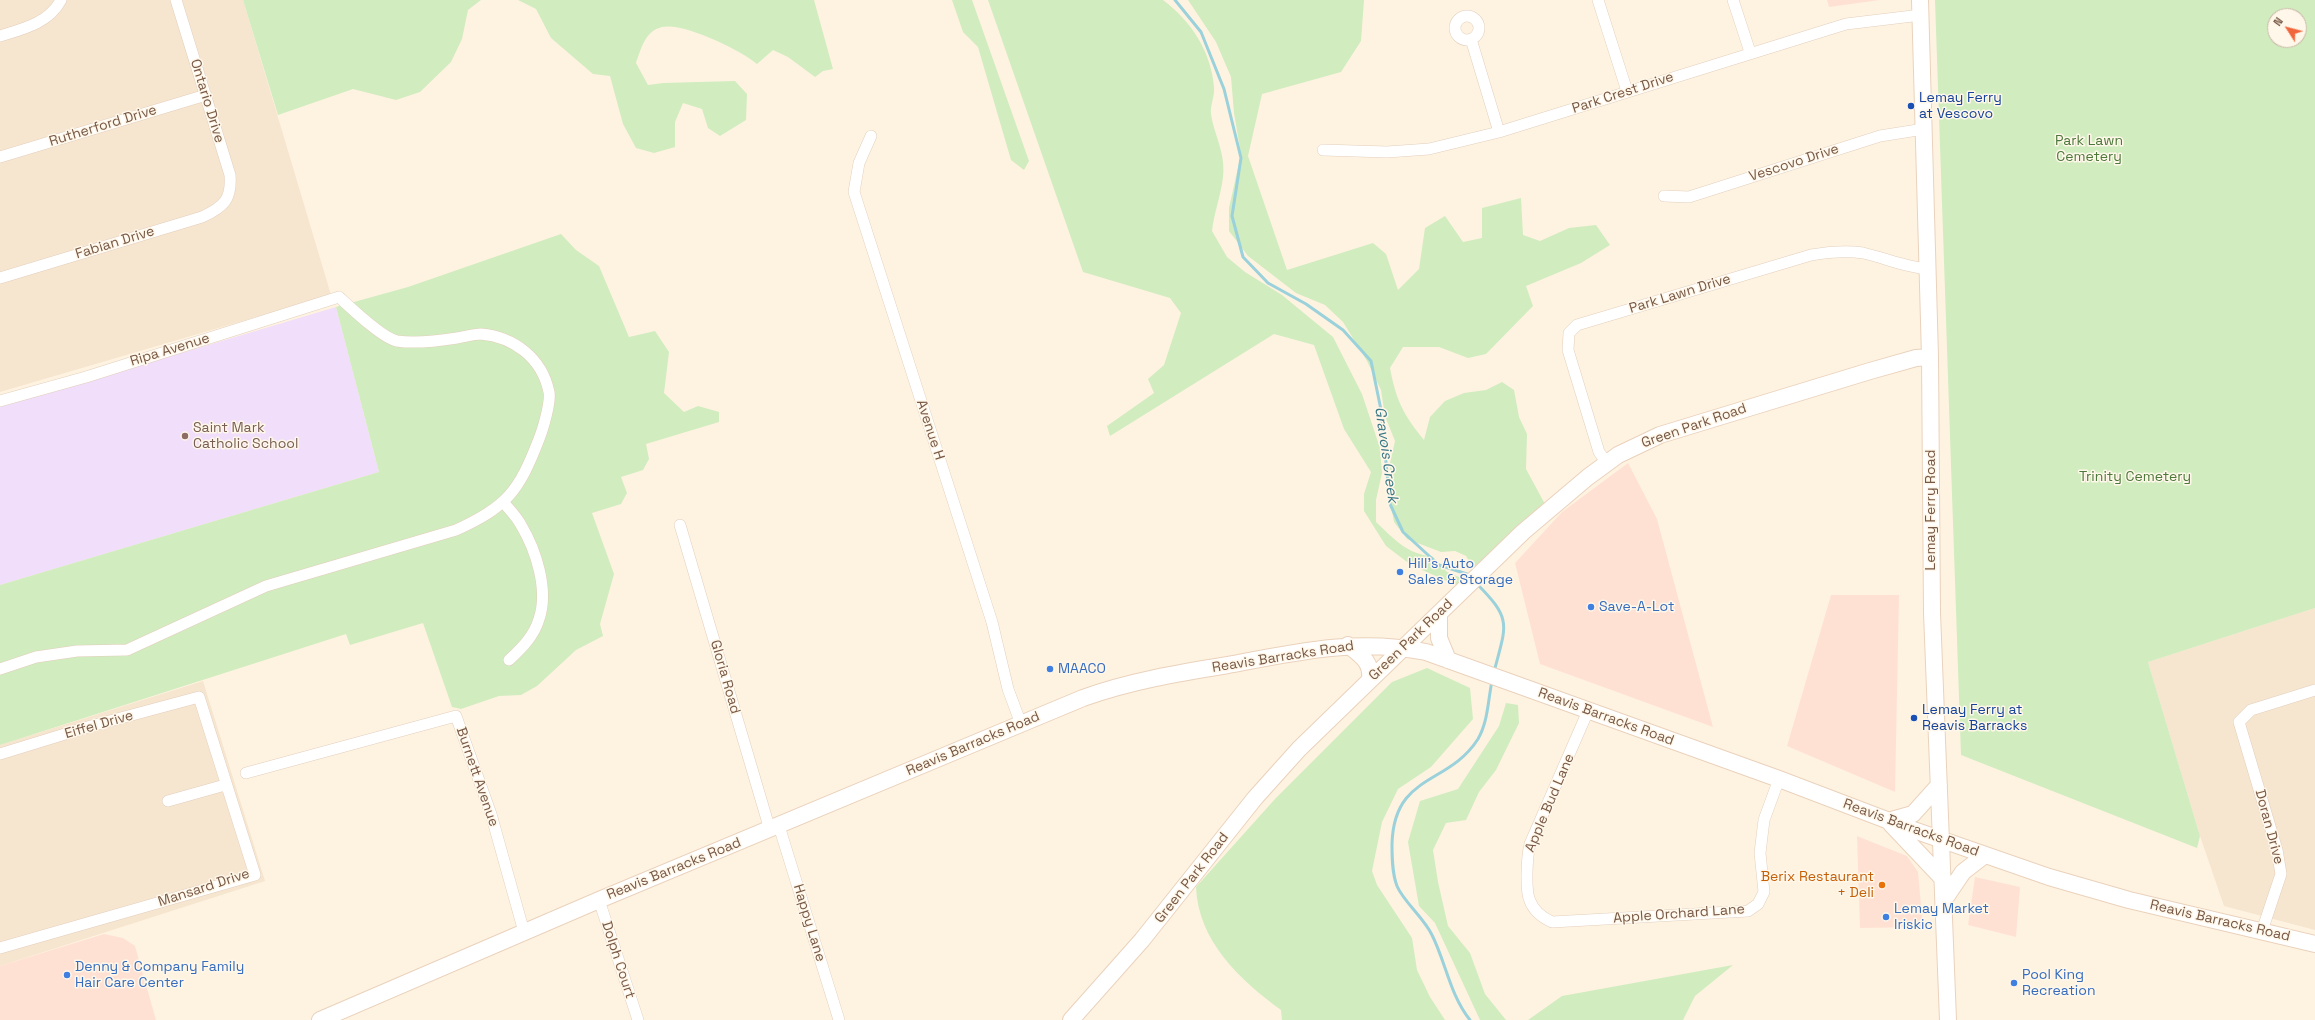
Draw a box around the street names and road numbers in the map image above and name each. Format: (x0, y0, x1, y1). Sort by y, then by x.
street label: Ontario Drive (186, 57, 228, 145)
street label: Park Crest Drive (1570, 69, 1676, 117)
street label: Rutherford Drive (47, 102, 159, 150)
street label: Vescovo Drive (1747, 141, 1841, 185)
street label: Fabian Drive (73, 223, 157, 263)
street label: Park Lawn Drive (1627, 271, 1733, 317)
street label: Ripa Avenue (128, 330, 212, 370)
street label: Avenue H (912, 398, 948, 462)
street label: Green Park Road (1639, 400, 1749, 452)
street label: Lemay Ferry Road (1923, 450, 1939, 570)
street label: Green Park Road (1366, 596, 1456, 684)
street label: Reavis Barracks Road (1211, 637, 1355, 677)
street label: Gloria Road (706, 638, 744, 716)
street label: Reavis Barracks Road (1536, 685, 1676, 749)
street label: Eiffel Drive (63, 707, 135, 743)
street label: Reavis Barracks Road (904, 708, 1042, 780)
street label: Burnett Avenue (452, 725, 502, 829)
street label: Apple Bud Lane (1522, 751, 1578, 855)
street label: Doran Drive (2251, 788, 2287, 866)
street label: Reavis Barracks Road (1841, 796, 1981, 860)
street label: Green Park Road (1151, 829, 1233, 927)
street label: Reavis Barracks Road (604, 834, 744, 904)
street label: Mansard Drive (156, 865, 252, 911)
street label: Happy Lane (789, 882, 829, 964)
street label: Reavis Barracks Road (2148, 897, 2292, 945)
street label: Apple Orchard Lane (1613, 901, 1745, 927)
street label: Dolph Court (598, 919, 638, 1001)

